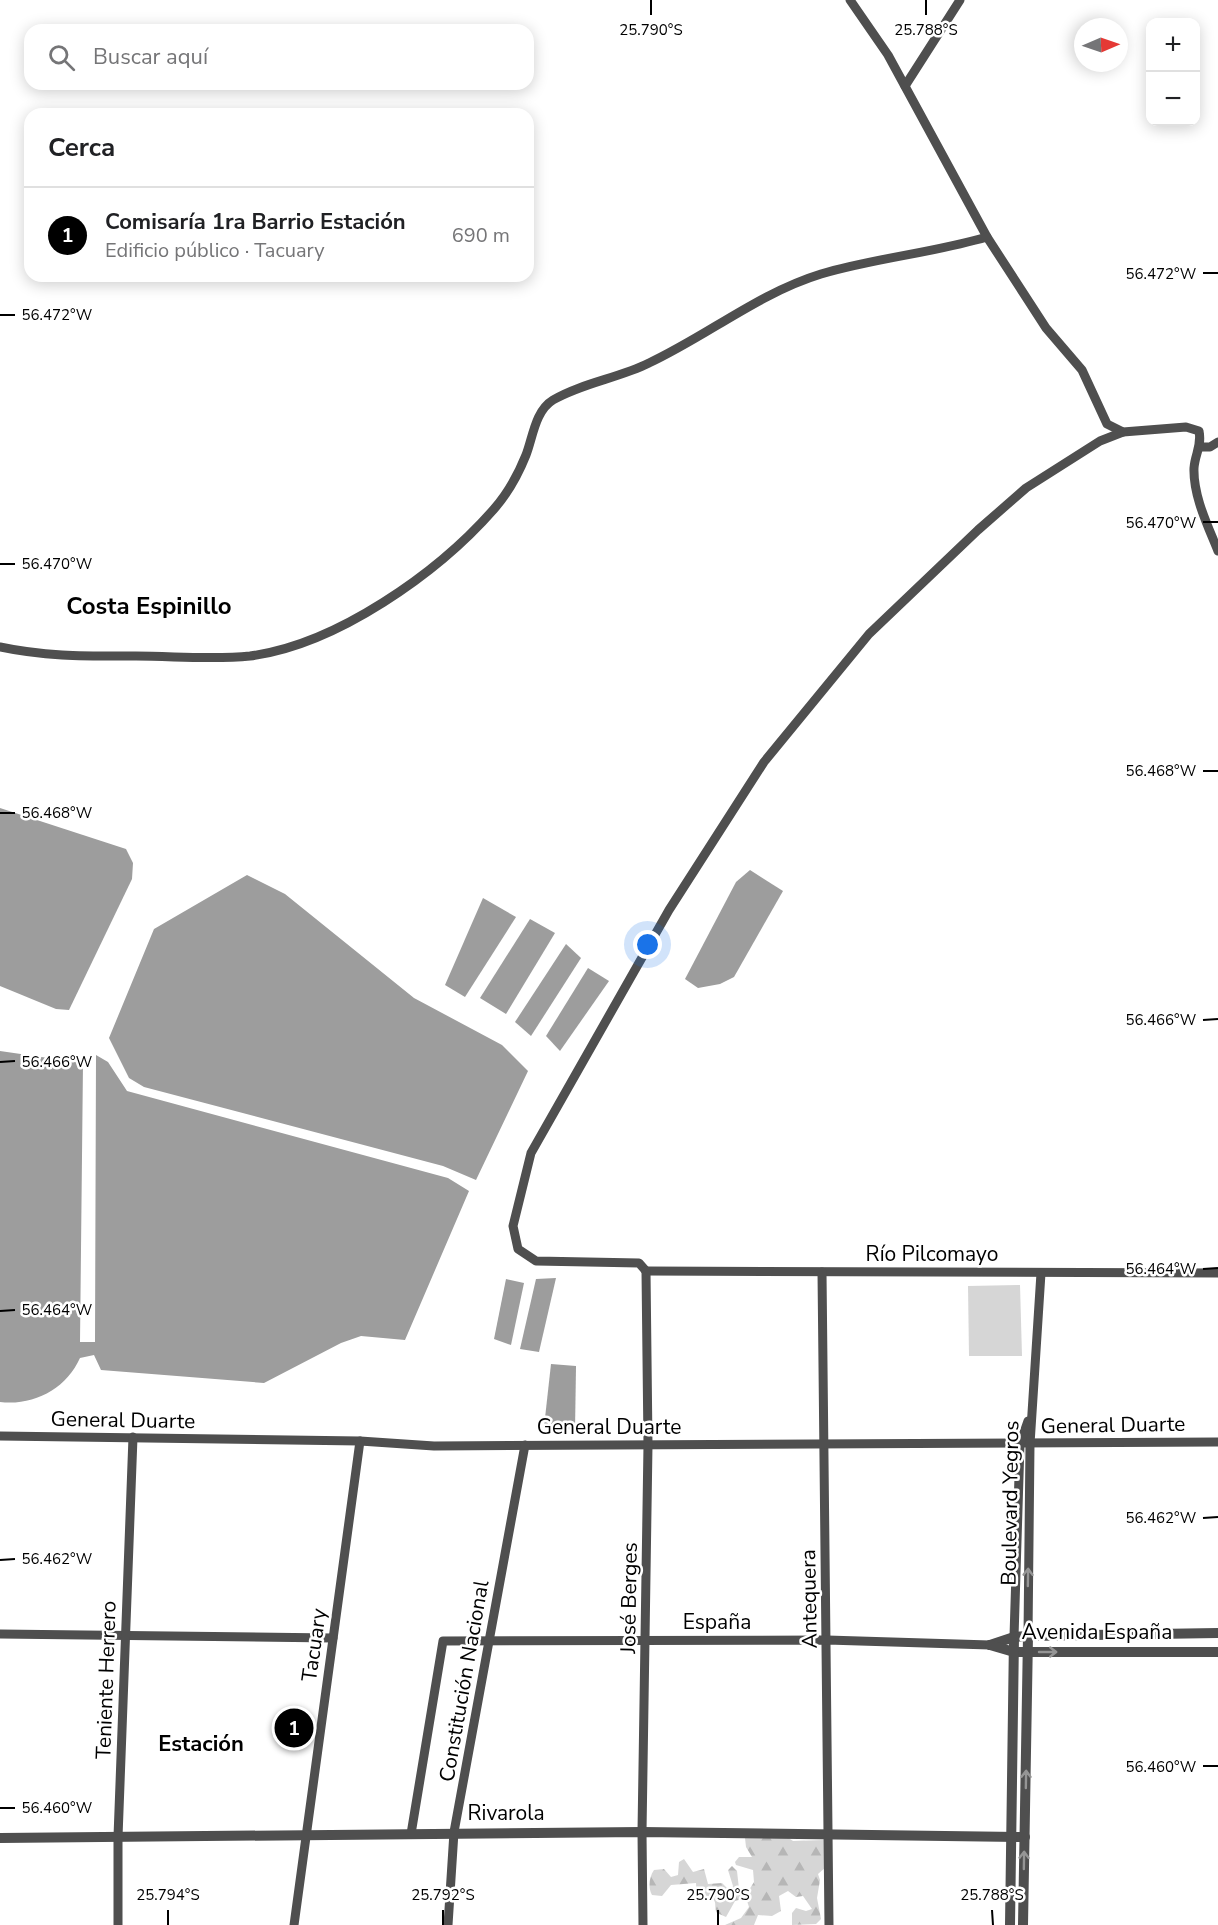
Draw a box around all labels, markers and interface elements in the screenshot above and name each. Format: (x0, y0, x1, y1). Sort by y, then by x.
north arrow (1074, 18, 1128, 72)
map controls (1146, 18, 1200, 126)
button: + (1146, 18, 1200, 72)
text: 25.790°S (619, 20, 683, 40)
text: 25.788°S (894, 20, 958, 40)
search box (24, 24, 534, 90)
icon: search (45, 41, 78, 74)
text: Buscar aquí (93, 42, 208, 72)
button: − (1146, 72, 1200, 126)
text: Cerca (48, 130, 115, 165)
text: Comisaría 1ra Barrio Estación (105, 207, 406, 237)
text: 1 (62, 222, 74, 249)
text: 690 m (452, 222, 510, 249)
text: Edificio público · Tacuary (105, 237, 325, 264)
text: 56.472°W (1126, 264, 1197, 284)
text: 56.472°W (22, 305, 93, 325)
text: 56.470°W (1126, 513, 1197, 533)
text: 56.470°W (22, 554, 93, 574)
district label: Costa Espinillo (66, 590, 232, 622)
text: 56.468°W (1126, 761, 1197, 781)
text: 56.468°W (22, 803, 93, 823)
your location (633, 930, 662, 959)
text: 56.466°W (1126, 1010, 1197, 1030)
text: 56.466°W (22, 1052, 93, 1072)
street label: Río Pilcomayo (866, 1240, 998, 1268)
text: 56.464°W (1126, 1259, 1197, 1279)
text: 56.464°W (22, 1300, 93, 1320)
street label: General Duarte (50, 1405, 196, 1435)
street label: General Duarte (1040, 1410, 1186, 1440)
street label: General Duarte (537, 1413, 681, 1441)
street label: Boulevard Yegros (995, 1420, 1025, 1586)
text: 56.462°W (1126, 1508, 1197, 1528)
street label: José Berges (614, 1542, 644, 1655)
text: 56.462°W (22, 1549, 93, 1569)
street label: Antequera (794, 1549, 824, 1649)
one-way arrow (1023, 1568, 1034, 1588)
street label: Constitución Nacional (432, 1577, 496, 1784)
street label: Teniente Herrero (89, 1600, 123, 1760)
street label: Tacuary (295, 1606, 333, 1683)
street label: España (683, 1608, 751, 1636)
street label: Avenida España (1022, 1618, 1172, 1646)
one-way arrow (1037, 1646, 1057, 1658)
pin: 1 (274, 1706, 314, 1750)
district label: Estación (158, 1729, 244, 1759)
text: 56.460°W (1126, 1757, 1197, 1777)
one-way arrow (1020, 1769, 1031, 1789)
text: 56.460°W (22, 1798, 93, 1818)
street label: Rivarola (467, 1799, 545, 1827)
one-way arrow (1019, 1851, 1030, 1871)
text: 25.794°S (136, 1885, 200, 1905)
text: 25.792°S (411, 1885, 475, 1905)
text: 25.790°S (686, 1885, 750, 1905)
text: 25.788°S (960, 1885, 1024, 1905)

